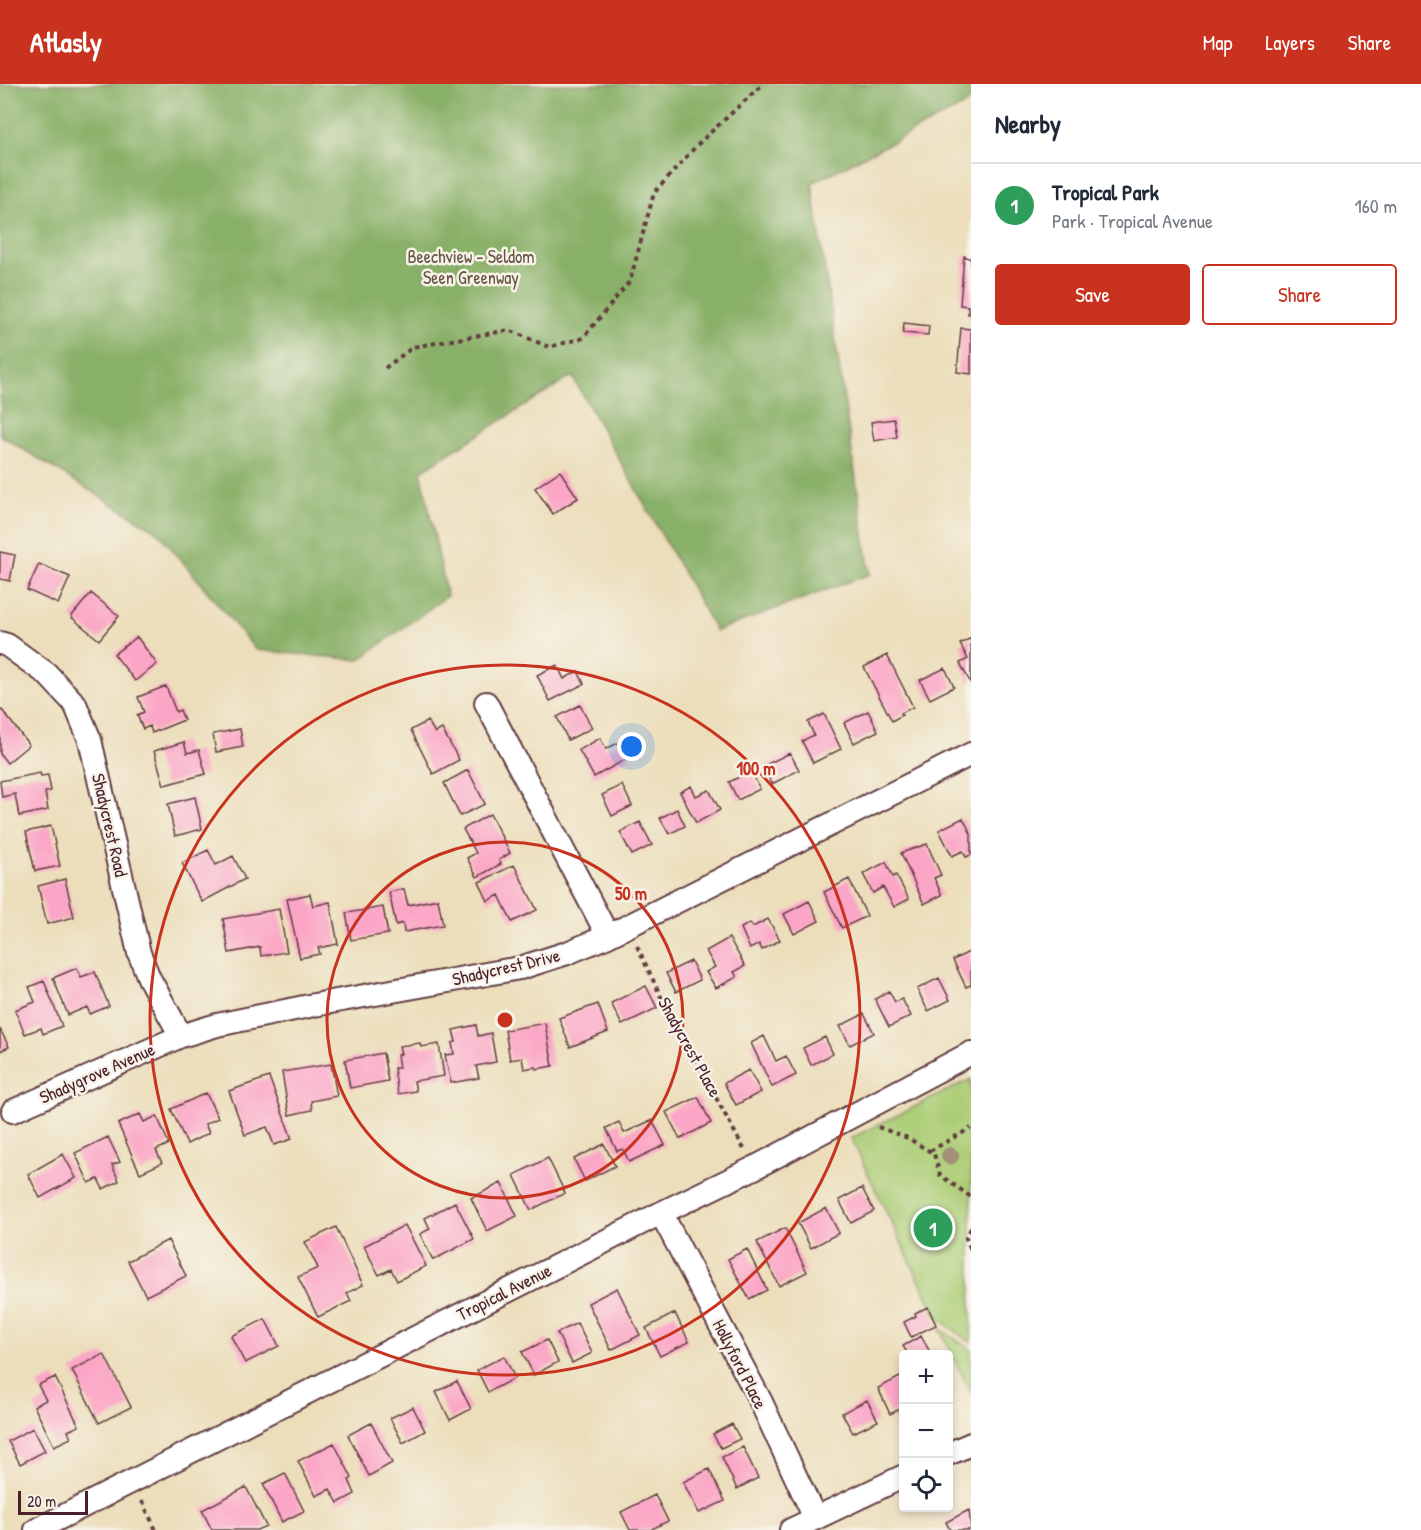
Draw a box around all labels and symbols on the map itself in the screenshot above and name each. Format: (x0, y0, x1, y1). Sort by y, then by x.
park label: Beechview - Seldom Seen Greenway (407, 244, 535, 290)
your location (617, 732, 646, 761)
text: 100 m (736, 756, 776, 781)
street label: Shadycrest Road (86, 771, 134, 879)
text: 50 m (615, 881, 647, 906)
street label: Shadycrest Drive (450, 942, 562, 992)
street label: Shadycrest Place (652, 993, 728, 1101)
centre of rings (495, 1010, 515, 1030)
street label: Shadygrove Avenue (35, 1036, 159, 1110)
pin: 1 (914, 1206, 952, 1250)
street label: Tropical Avenue (452, 1257, 556, 1327)
street label: Hollyford Place (707, 1315, 773, 1413)
scale bar (18, 1488, 88, 1516)

